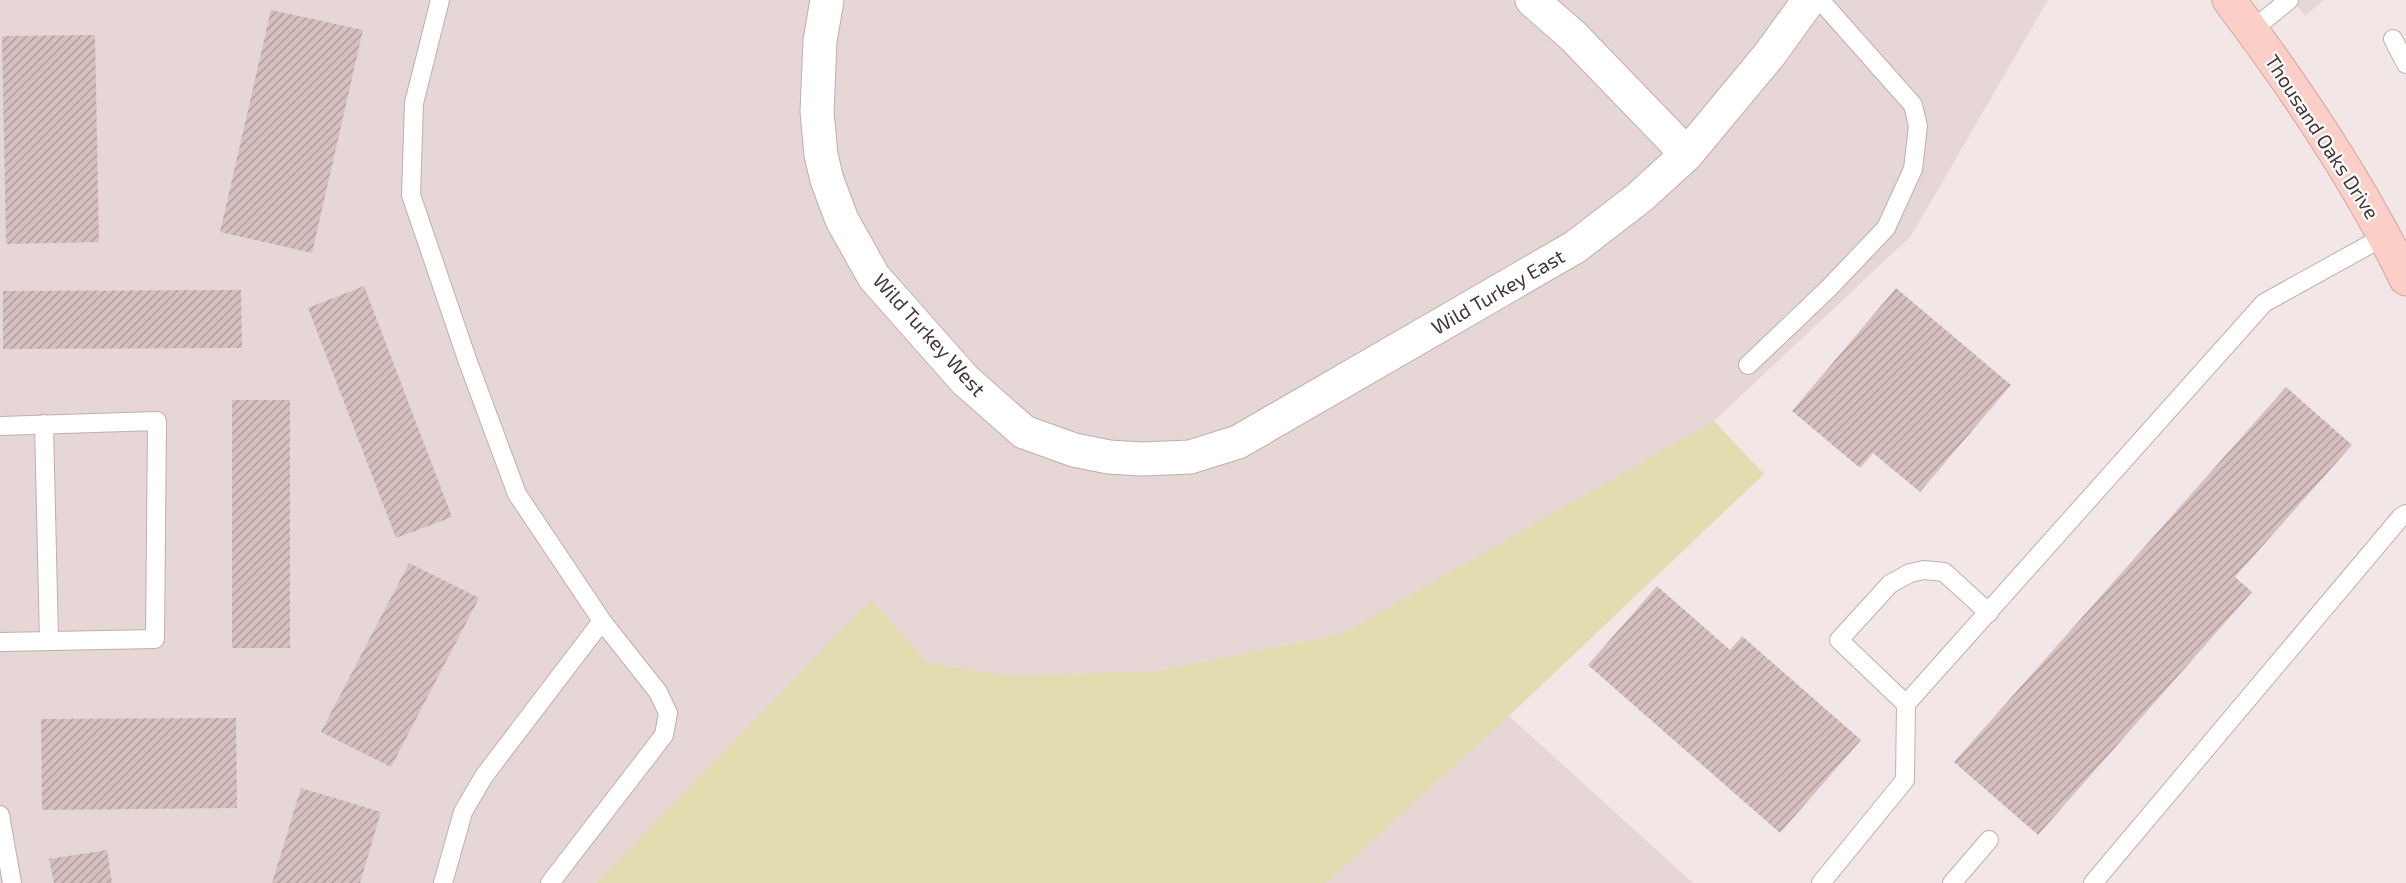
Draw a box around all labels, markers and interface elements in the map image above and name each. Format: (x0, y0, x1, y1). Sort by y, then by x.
street label: Thousand Oaks Drive (2261, 50, 2385, 223)
street label: Wild Turkey East (1427, 243, 1569, 339)
street label: Wild Turkey West (868, 268, 991, 401)

